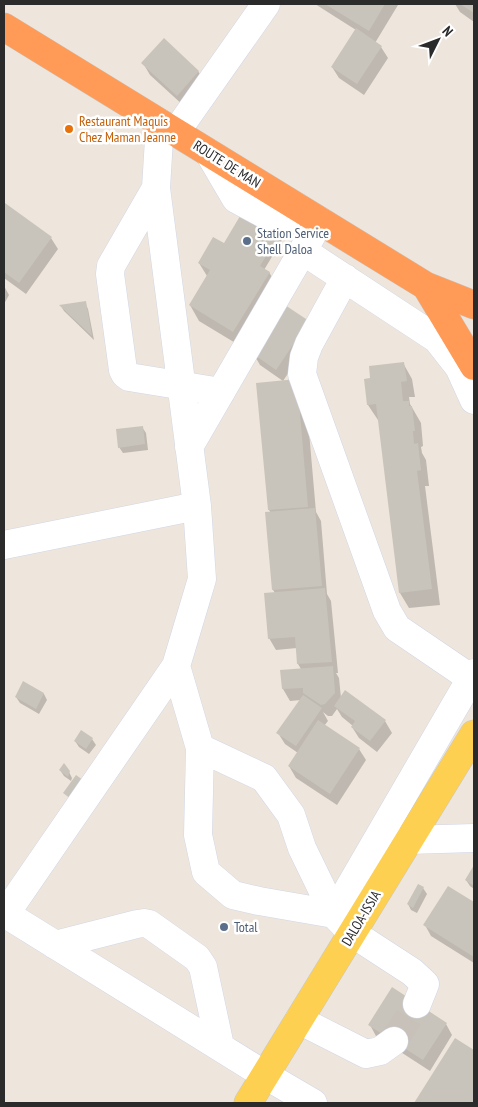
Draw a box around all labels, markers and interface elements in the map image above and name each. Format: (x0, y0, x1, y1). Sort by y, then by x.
north arrow (413, 15, 463, 65)
text: N (438, 22, 457, 40)
place label: Restaurant Maquis Chez Maman Jeanne (79, 112, 176, 146)
marker: Restaurant Maquis Chez Maman Jeanne (63, 123, 75, 135)
street label: ROUTE DE MAN (190, 136, 264, 192)
place label: Station Service Shell Daloa (257, 224, 329, 258)
marker: Station Service Shell Daloa (241, 235, 253, 247)
street label: DALOA-ISSIA (337, 887, 385, 949)
place label: Total (234, 918, 258, 936)
marker: Total (218, 921, 230, 933)

